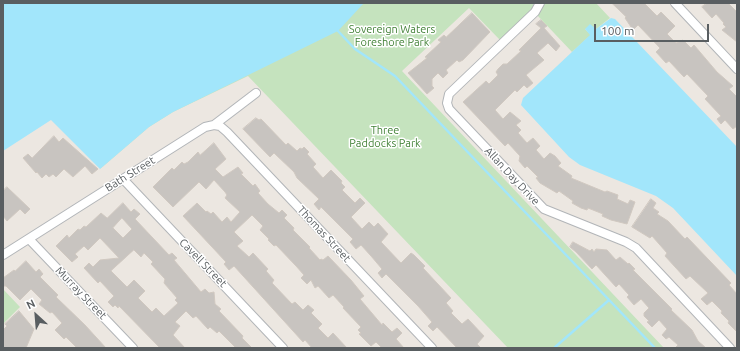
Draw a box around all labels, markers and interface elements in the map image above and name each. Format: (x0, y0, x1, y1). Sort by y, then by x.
scale bar (596, 16, 711, 42)
park label: Sovereign Waters Foreshore Park (349, 22, 435, 48)
text: 100 m (601, 24, 634, 37)
park label: Three Paddocks Park (349, 123, 421, 149)
street label: Allan Day Drive (482, 144, 542, 208)
street label: Bath Street (103, 153, 157, 195)
street label: Thomas Street (295, 203, 353, 265)
street label: Cavell Street (176, 236, 230, 290)
street label: Murray Street (53, 264, 109, 322)
north arrow (16, 295, 56, 335)
text: N (24, 297, 37, 311)

